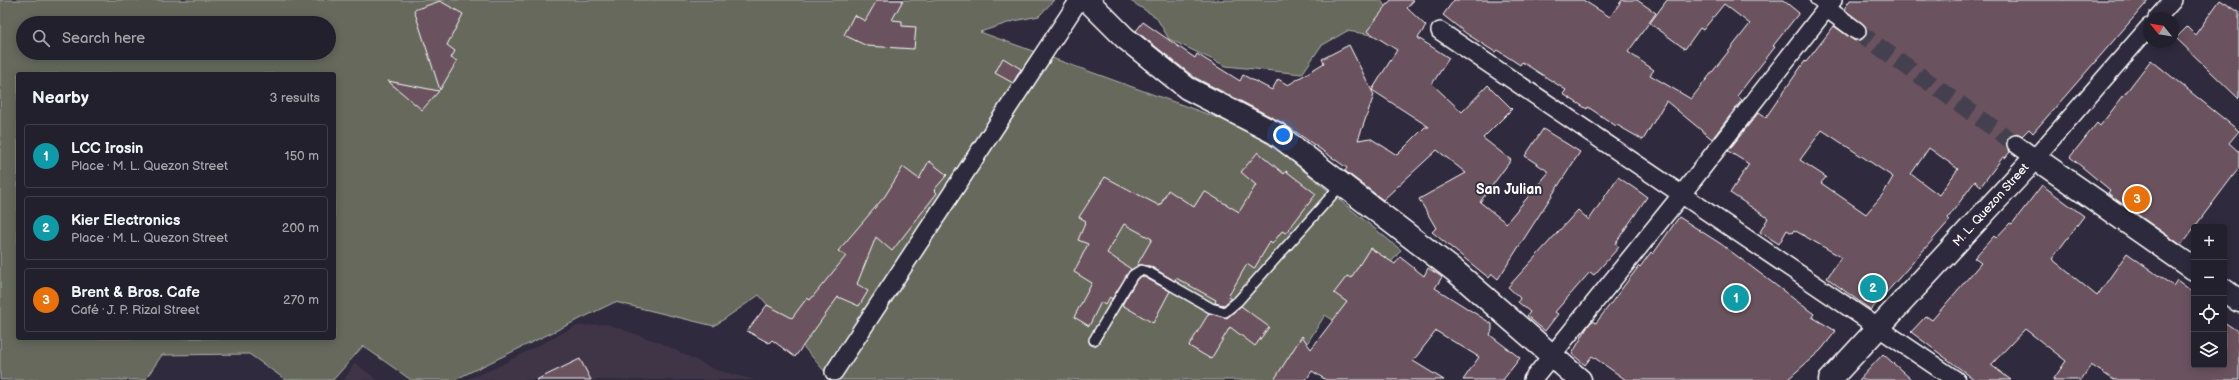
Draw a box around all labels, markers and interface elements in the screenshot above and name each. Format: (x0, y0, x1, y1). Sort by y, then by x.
north arrow (2143, 12, 2179, 48)
search box (16, 16, 336, 60)
icon: search (30, 27, 52, 49)
text: Search here (62, 29, 145, 48)
text: Nearby (32, 88, 89, 108)
text: 3 results (269, 90, 320, 106)
your location (1273, 125, 1293, 145)
text: LCC Irosin (71, 139, 143, 158)
text: 1 (43, 148, 49, 164)
text: 150 m (285, 148, 319, 164)
text: Place · M. L. Quezon Street (71, 158, 228, 174)
street label: M. L. Quezon Street (1950, 160, 2032, 250)
district label: San Julian (1476, 181, 1542, 198)
pin: 3 (2124, 184, 2150, 214)
text: Kier Electronics (71, 211, 180, 230)
text: 2 (42, 220, 50, 236)
text: 200 m (282, 220, 319, 236)
map controls (2191, 224, 2227, 368)
button: + (2191, 224, 2227, 260)
text: Place · M. L. Quezon Street (71, 230, 228, 246)
button: − (2191, 260, 2227, 296)
pin: 2 (1860, 273, 1886, 303)
text: Brent & Bros. Cafe (71, 283, 200, 302)
pin: 1 (1723, 283, 1749, 313)
text: 3 (42, 292, 50, 308)
text: 270 m (283, 292, 319, 308)
button: locate (2191, 296, 2227, 332)
text: Café · J. P. Rizal Street (71, 302, 200, 318)
button: layers (2191, 332, 2227, 368)

